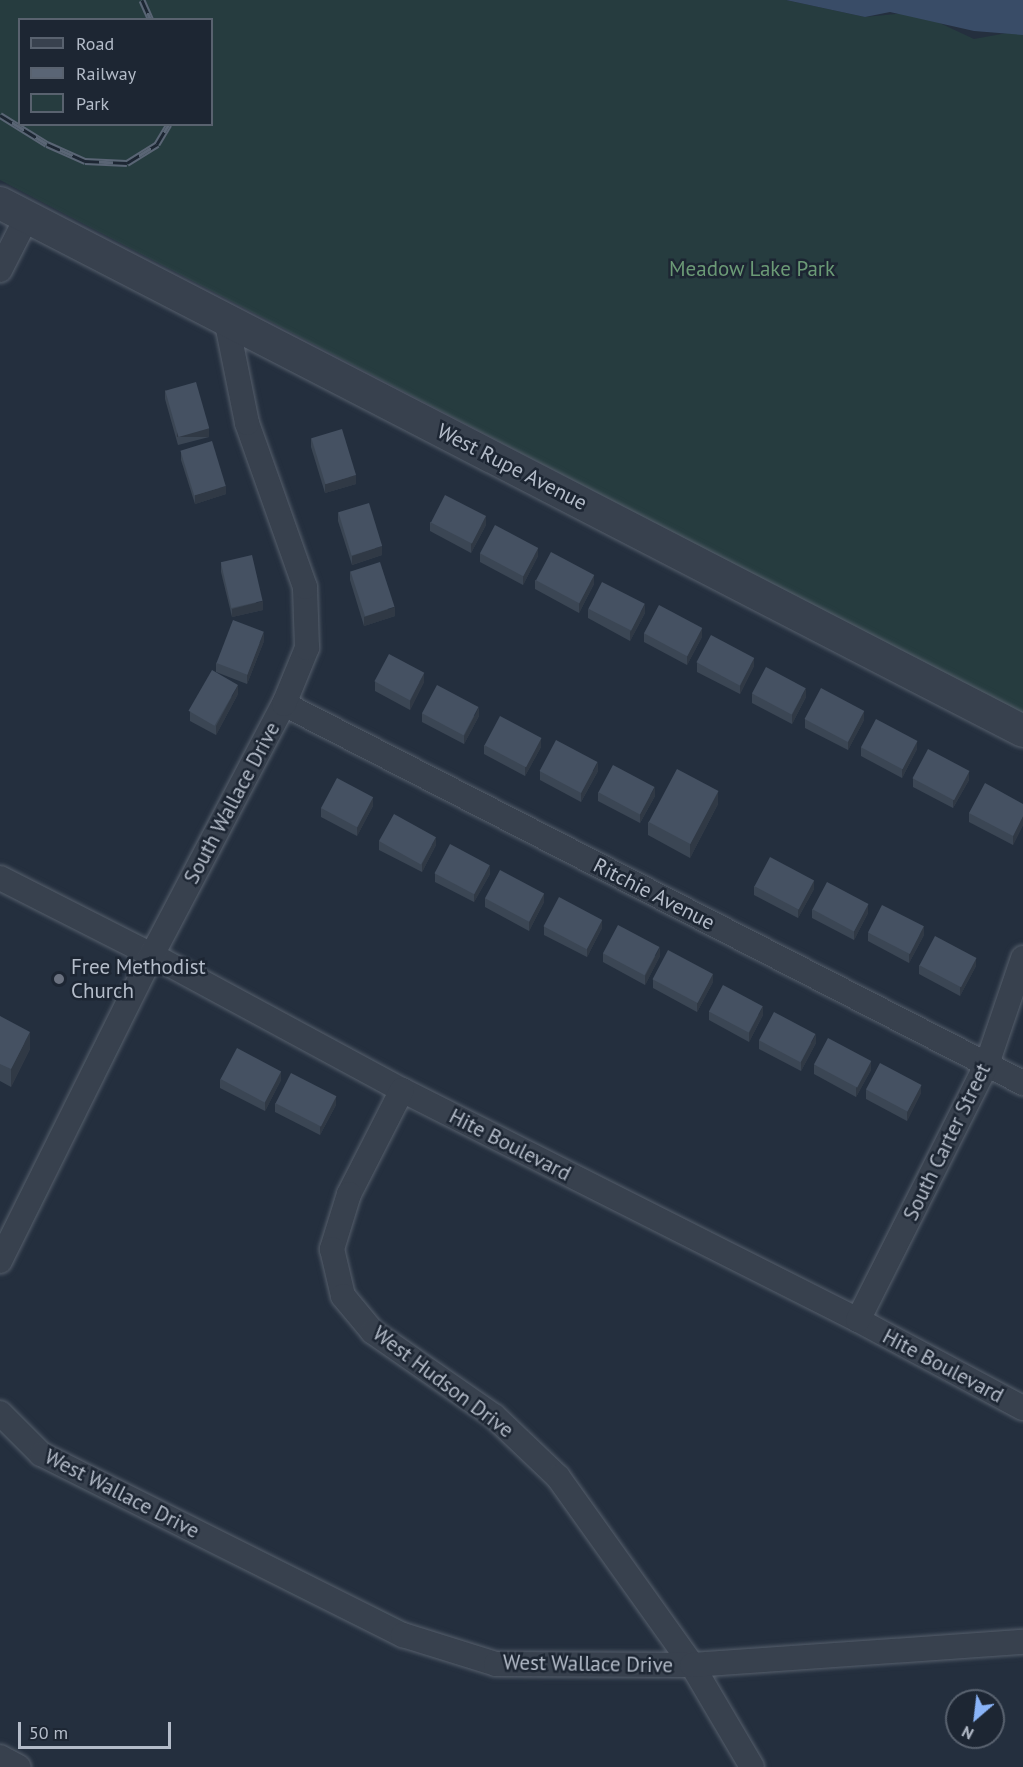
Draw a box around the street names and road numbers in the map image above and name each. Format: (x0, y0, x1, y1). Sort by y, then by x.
street label: West Rupe Avenue (433, 418, 591, 516)
street label: South Wallace Drive (179, 718, 285, 888)
street label: Ritchie Avenue (589, 852, 719, 936)
street label: South Carter Street (898, 1059, 996, 1225)
street label: Hite Boulevard (445, 1104, 575, 1186)
street label: West Hudson Drive (368, 1321, 518, 1443)
street label: Hite Boulevard (878, 1324, 1008, 1408)
street label: West Wallace Drive (40, 1444, 204, 1544)
street label: West Wallace Drive (502, 1650, 674, 1678)

